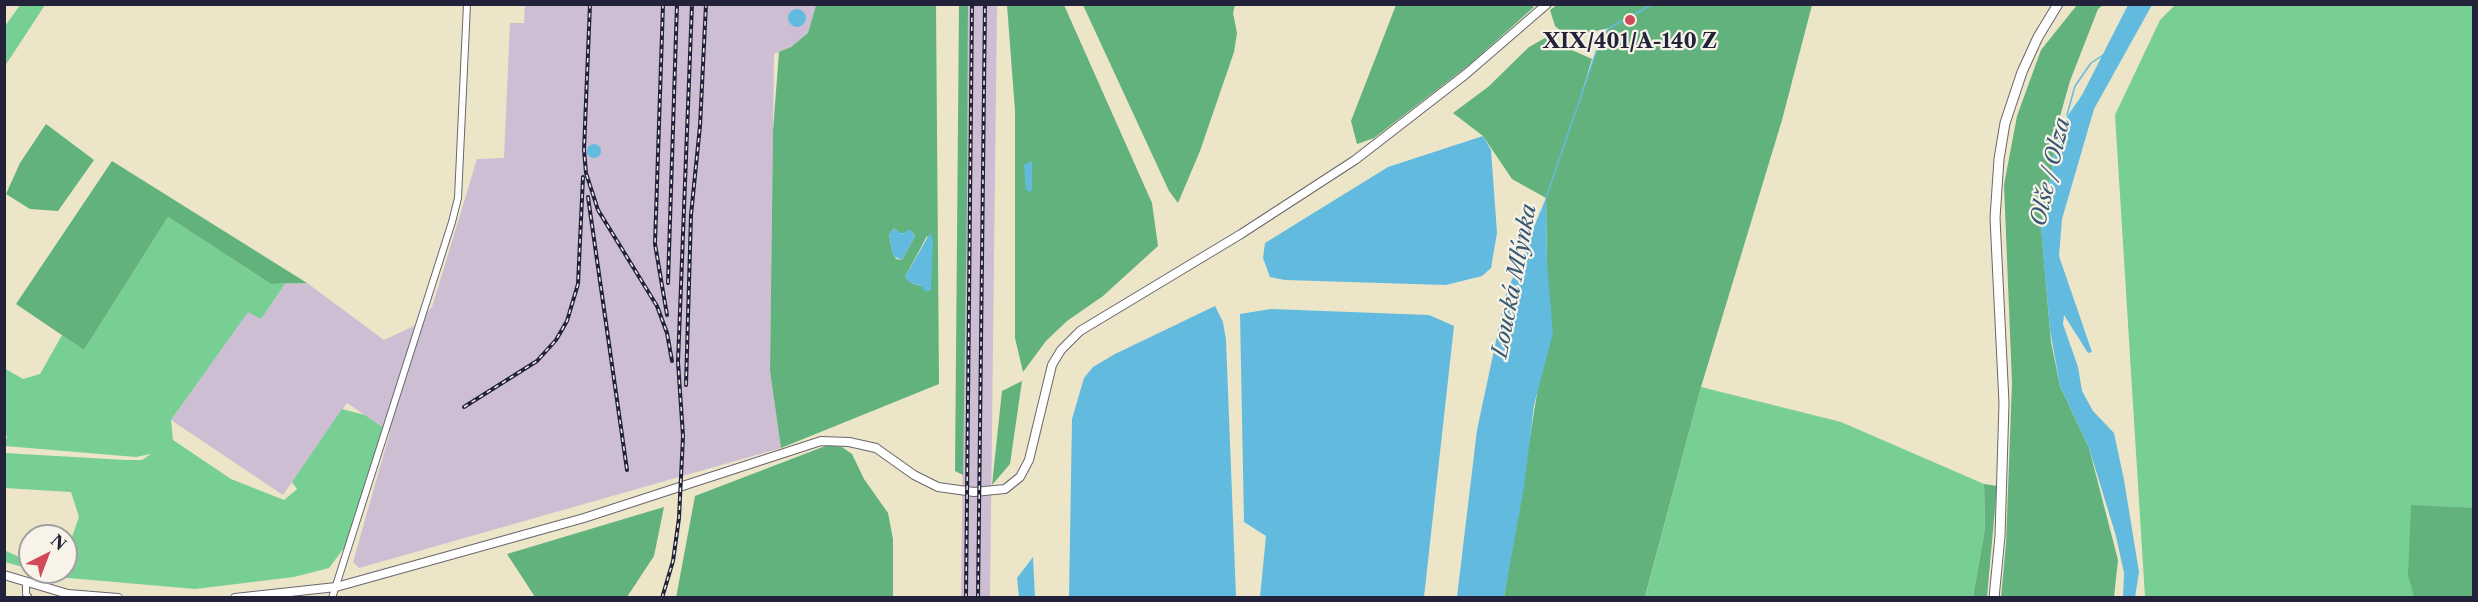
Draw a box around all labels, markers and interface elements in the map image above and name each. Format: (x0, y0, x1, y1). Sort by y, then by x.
marker: XIX/401/A-140 Z (1623, 13, 1637, 27)
place label: XIX/401/A-140 Z (1543, 29, 1717, 55)
water label: Olše / Olza (2026, 115, 2076, 229)
water label: Loucká Mlýnka (1487, 202, 1543, 360)
north arrow (18, 524, 78, 584)
text: N (47, 530, 71, 554)

